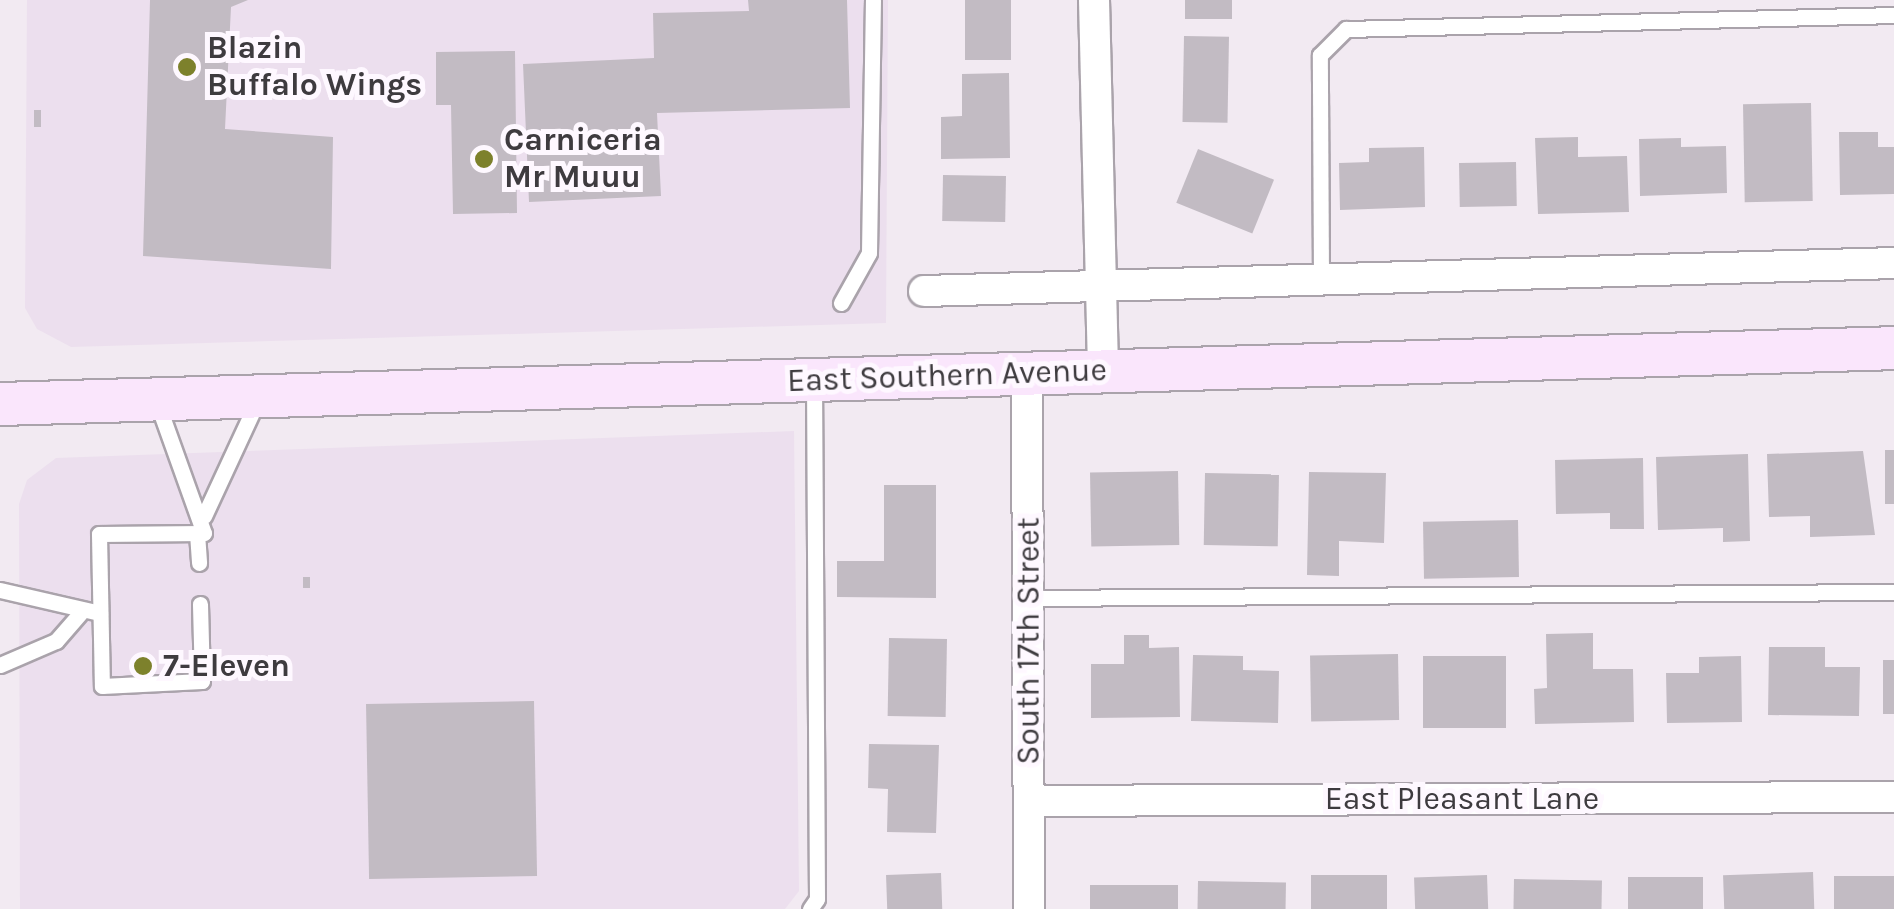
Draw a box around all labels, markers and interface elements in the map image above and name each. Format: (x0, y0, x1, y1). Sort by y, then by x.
place label: Blazin Buffalo Wings (207, 30, 422, 105)
marker: Blazin Buffalo Wings (176, 56, 198, 78)
place label: Carniceria Mr Muuu (504, 122, 662, 197)
marker: Carniceria Mr Muuu (473, 148, 495, 170)
street label: East Southern Avenue (787, 351, 1107, 401)
street label: South 17th Street (1010, 517, 1048, 765)
place label: 7-Eleven (163, 647, 290, 685)
marker: 7-Eleven (132, 655, 154, 677)
street label: East Pleasant Lane (1325, 780, 1599, 818)

